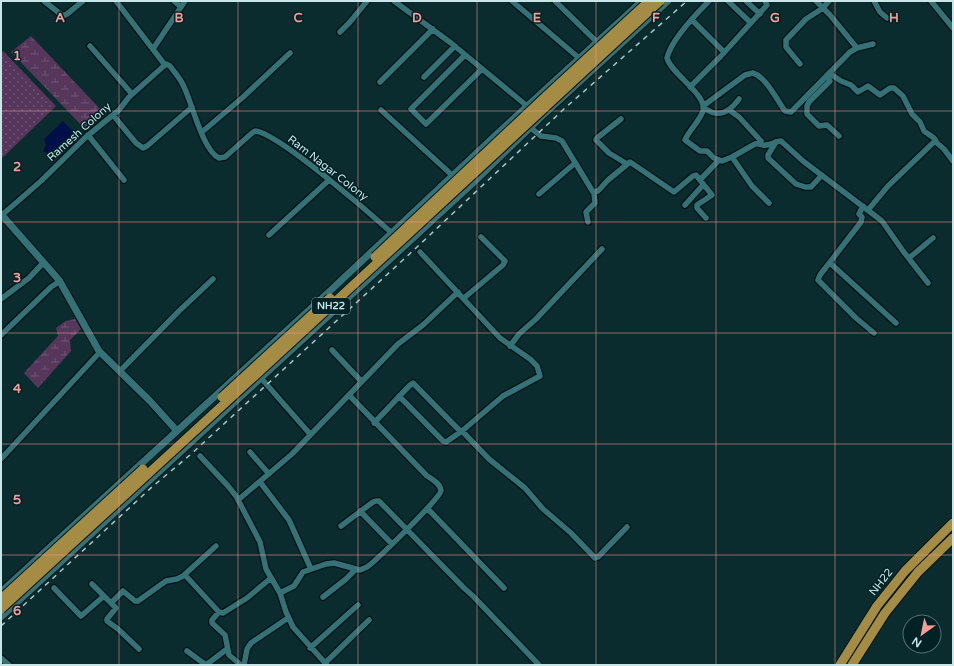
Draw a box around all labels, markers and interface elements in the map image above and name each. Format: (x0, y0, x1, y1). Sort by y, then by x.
text: A (55, 10, 65, 26)
text: B (174, 10, 184, 26)
text: C (293, 10, 303, 26)
text: D (412, 10, 422, 26)
text: E (533, 10, 541, 26)
text: F (652, 10, 660, 26)
text: G (770, 10, 780, 26)
text: H (889, 10, 899, 26)
text: 1 (13, 48, 21, 64)
street label: Ramesh Colony (44, 100, 114, 164)
street label: Ram Nagar Colony (285, 133, 371, 203)
text: 2 (13, 159, 21, 175)
text: 3 (13, 270, 21, 286)
road number: NH22 (312, 298, 350, 314)
text: 4 (13, 381, 22, 397)
text: 5 (13, 492, 21, 508)
street label: NH22 (866, 566, 896, 598)
text: 6 (13, 603, 21, 619)
north arrow (902, 614, 942, 654)
text: N (910, 634, 924, 650)

